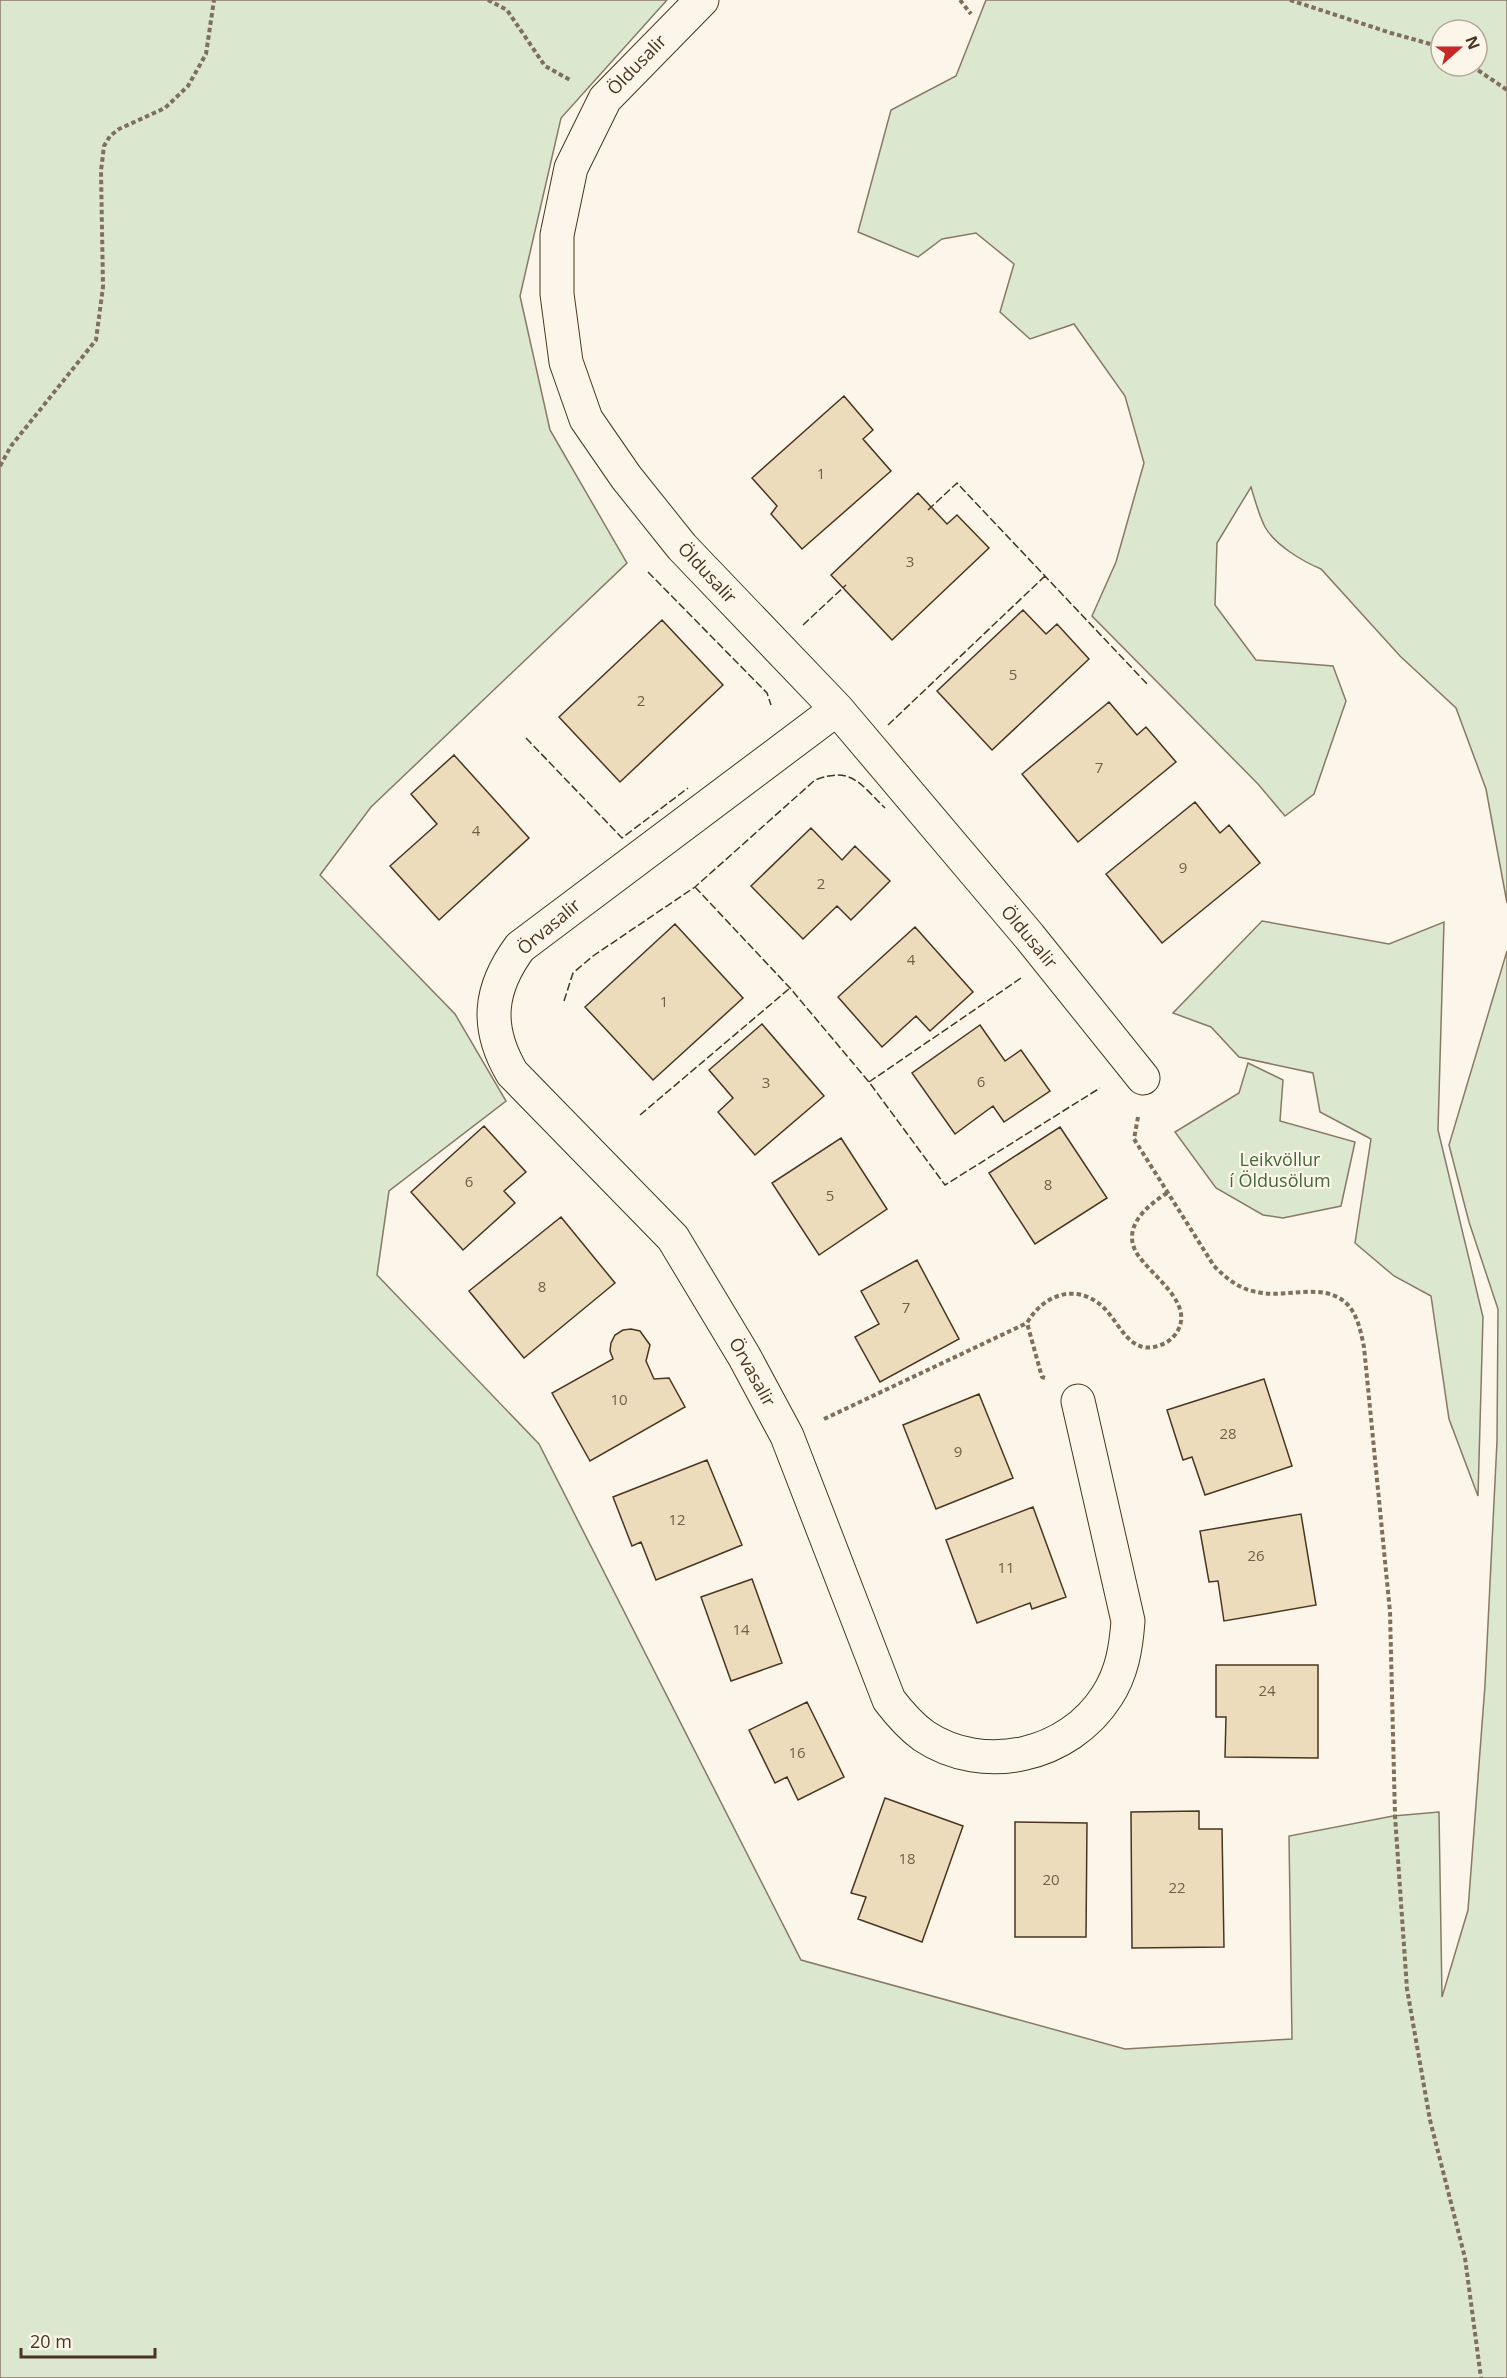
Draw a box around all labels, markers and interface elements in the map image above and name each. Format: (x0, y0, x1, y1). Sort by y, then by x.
north arrow (1429, 18, 1489, 78)
street label: Öldusalir (601, 28, 672, 100)
text: N (1460, 33, 1486, 53)
house number: 1 (817, 463, 825, 483)
street label: Öldusalir (673, 536, 743, 609)
house number: 3 (906, 551, 914, 571)
house number: 5 (1009, 664, 1017, 684)
house number: 2 (637, 690, 645, 710)
house number: 7 (1095, 757, 1103, 777)
house number: 4 (472, 820, 481, 840)
house number: 9 (1179, 857, 1187, 877)
house number: 2 (817, 873, 825, 893)
street label: Örvasalir (512, 892, 585, 960)
street label: Öldusalir (996, 900, 1064, 974)
house number: 4 (907, 949, 916, 969)
house number: 1 (660, 991, 668, 1011)
house number: 6 (977, 1071, 985, 1091)
house number: 3 (762, 1072, 770, 1092)
park label: Leikvöllur í Öldusölum (1229, 1147, 1331, 1192)
house number: 6 (465, 1171, 473, 1191)
house number: 8 (1044, 1174, 1052, 1194)
house number: 5 (826, 1185, 834, 1205)
house number: 8 (538, 1276, 546, 1296)
house number: 7 (902, 1297, 910, 1317)
street label: Örvasalir (724, 1333, 782, 1411)
house number: 10 (610, 1389, 628, 1409)
house number: 28 (1219, 1423, 1237, 1443)
house number: 9 (954, 1441, 962, 1461)
house number: 12 (668, 1509, 686, 1529)
house number: 26 (1247, 1545, 1265, 1565)
house number: 11 (997, 1557, 1015, 1577)
house number: 14 (732, 1619, 750, 1639)
house number: 24 (1258, 1680, 1276, 1700)
house number: 16 (788, 1742, 806, 1762)
house number: 18 (898, 1848, 916, 1868)
house number: 20 (1042, 1869, 1060, 1889)
house number: 22 (1168, 1877, 1186, 1897)
scale bar (21, 2321, 154, 2359)
text: 20 m (30, 2329, 72, 2353)

